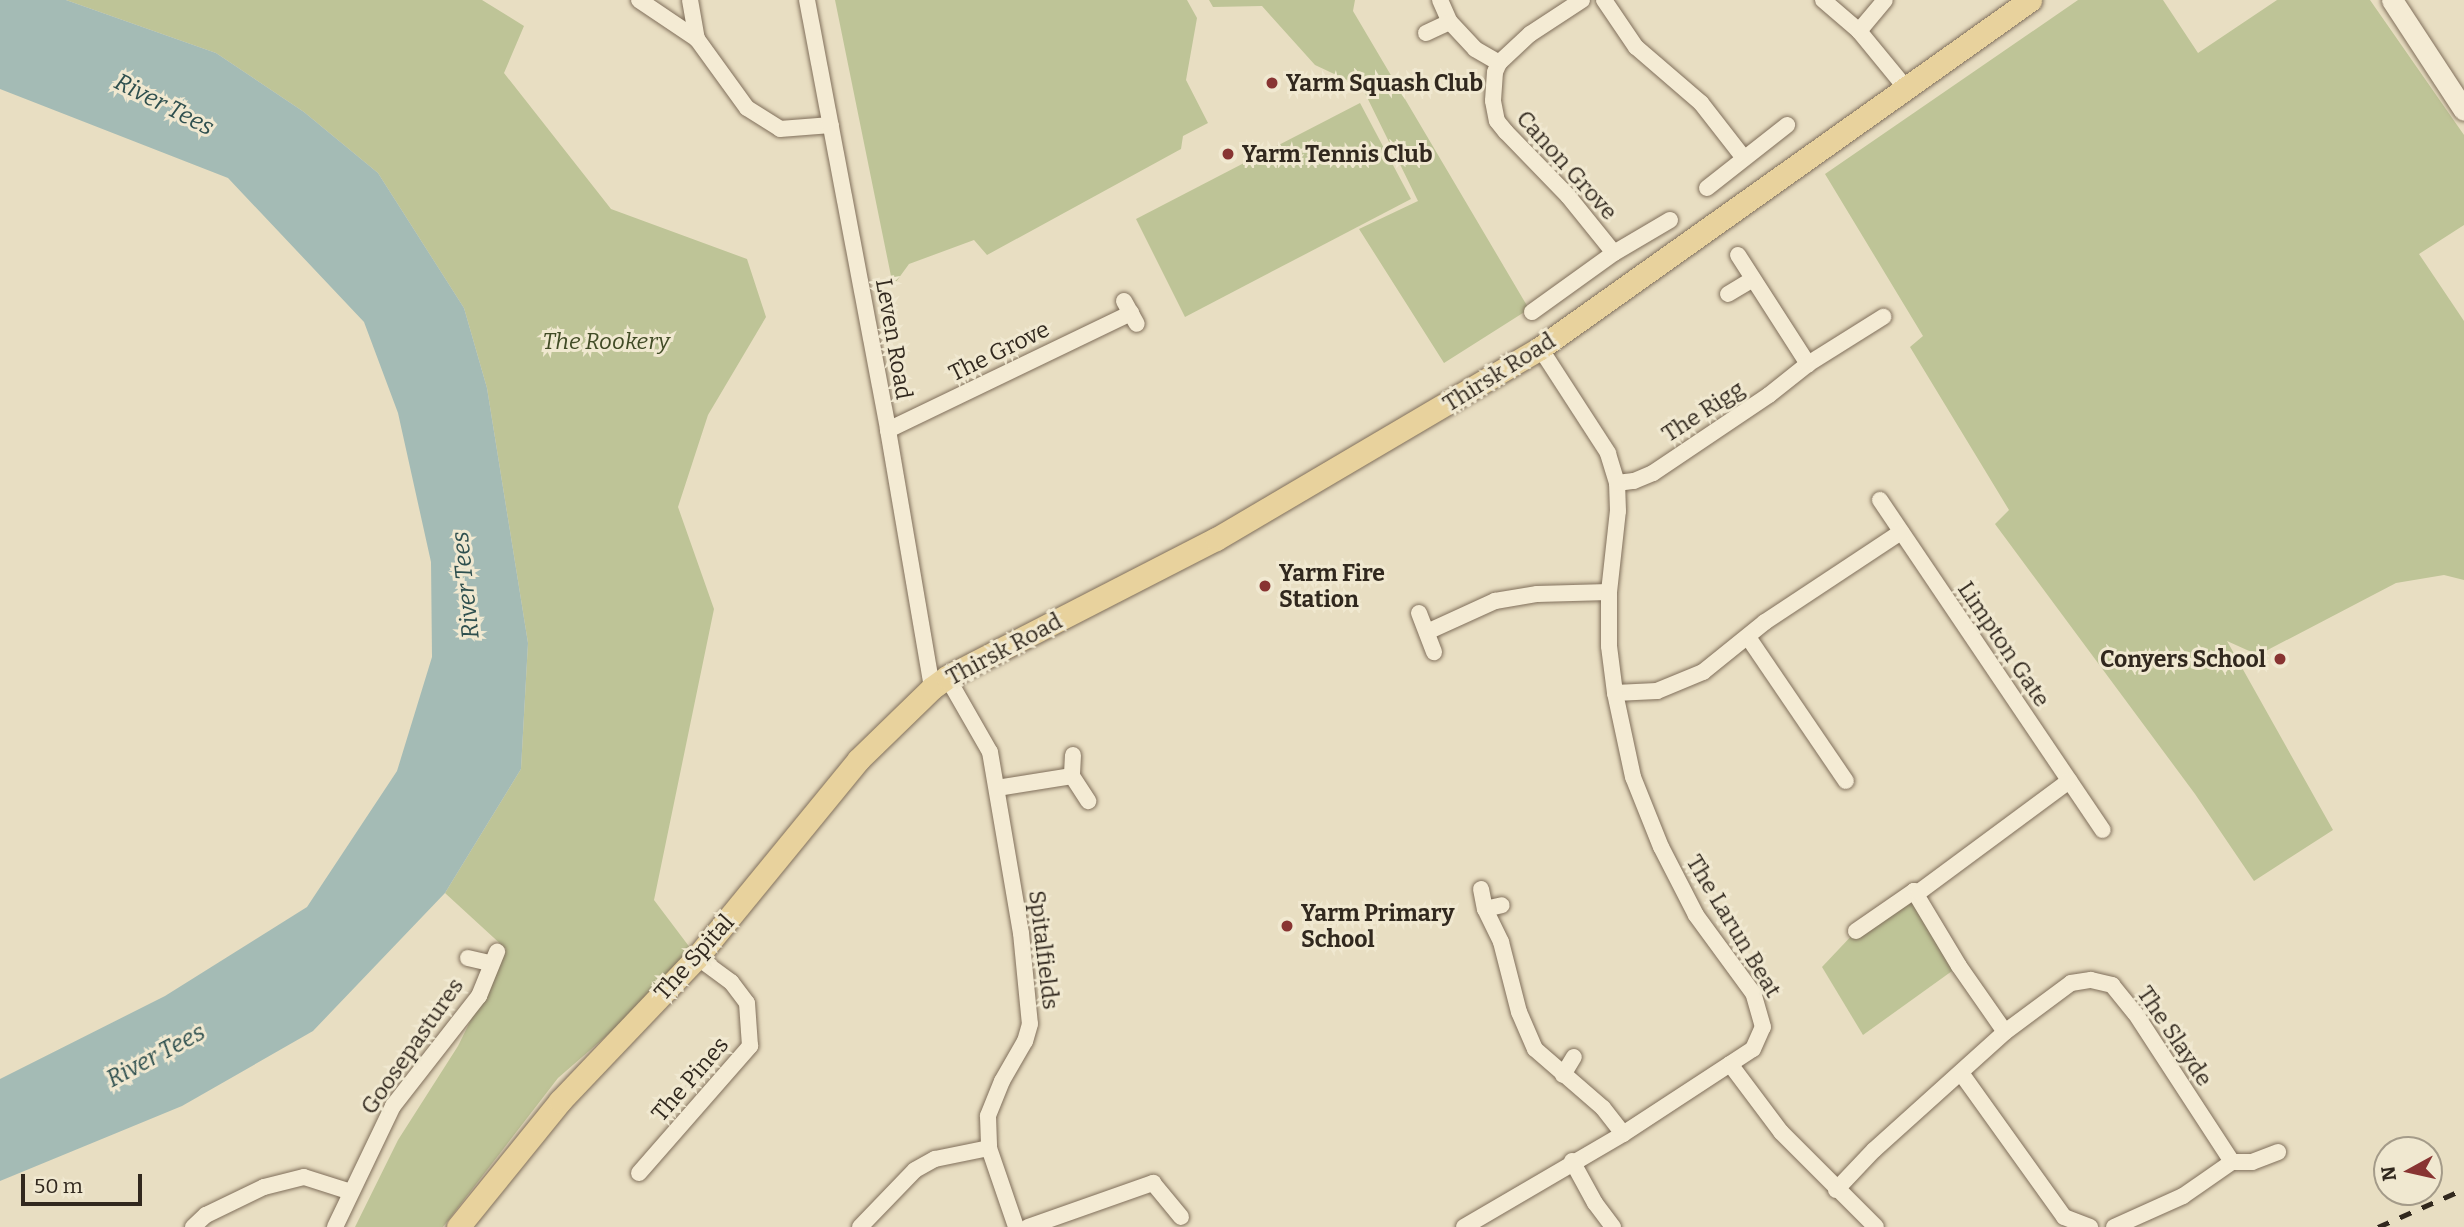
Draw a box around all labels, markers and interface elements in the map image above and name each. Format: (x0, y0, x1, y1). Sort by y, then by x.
water label: River Tees (110, 68, 218, 142)
place label: Yarm Squash Club (1286, 69, 1483, 97)
marker: Yarm Squash Club (1264, 75, 1280, 91)
street label: Canon Grove (1511, 105, 1623, 225)
place label: Yarm Tennis Club (1242, 140, 1432, 168)
marker: Yarm Tennis Club (1220, 146, 1236, 162)
street label: Leven Road (870, 277, 918, 401)
street label: The Grove (944, 315, 1054, 387)
park label: The Rookery (542, 327, 670, 355)
street label: Thirsk Road (1438, 327, 1560, 417)
street label: The Rigg (1657, 374, 1749, 448)
water label: River Tees (446, 530, 486, 640)
place label: Yarm Fire Station (1279, 559, 1385, 613)
street label: Limpton Gate (1952, 576, 2056, 712)
marker: Yarm Fire Station (1257, 578, 1273, 594)
street label: Thirsk Road (941, 607, 1067, 691)
place label: Conyers School (2100, 645, 2266, 673)
marker: Conyers School (2272, 651, 2288, 667)
street label: The Larun Beat (1681, 850, 1787, 1002)
street label: Spitalfields (1023, 889, 1065, 1011)
place label: Yarm Primary School (1301, 899, 1455, 953)
street label: The Spital (648, 909, 740, 1005)
marker: Yarm Primary School (1279, 918, 1295, 934)
street label: Goosepastures (355, 973, 469, 1119)
street label: The Slayde (2132, 981, 2218, 1091)
water label: River Tees (102, 1018, 210, 1094)
street label: The Pines (646, 1031, 734, 1127)
north arrow (2373, 1136, 2443, 1206)
scale bar (24, 1160, 145, 1204)
text: N (2376, 1165, 2401, 1183)
text: 50 m (34, 1173, 83, 1199)

